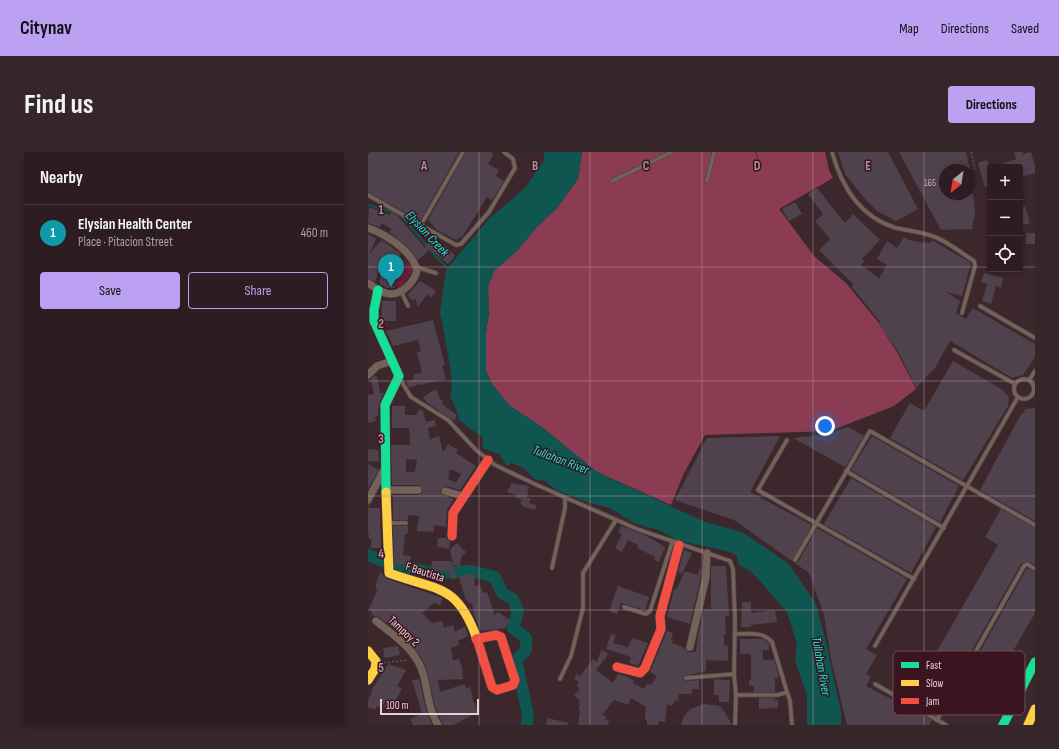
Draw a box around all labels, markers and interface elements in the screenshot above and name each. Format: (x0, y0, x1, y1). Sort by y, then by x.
text: Citynav (20, 17, 72, 40)
text: Map (899, 20, 919, 37)
text: Directions (941, 20, 989, 37)
text: Saved (1011, 20, 1039, 37)
button: Directions (948, 86, 1035, 123)
text: Find us (24, 88, 93, 121)
text: A (420, 158, 428, 174)
text: B (532, 158, 538, 174)
text: C (643, 158, 650, 174)
text: D (754, 158, 761, 174)
text: E (865, 158, 871, 174)
north arrow (939, 164, 975, 200)
map controls (987, 164, 1023, 272)
button: + (987, 164, 1023, 200)
text: Nearby (40, 168, 83, 188)
house number: 165 (924, 177, 936, 189)
button: − (987, 200, 1023, 236)
text: 1 (378, 202, 384, 218)
water label: Elysian Creek (402, 207, 453, 261)
text: Elysian Health Center (78, 215, 192, 234)
text: 1 (50, 225, 56, 241)
text: 460 m (301, 225, 328, 241)
text: Place · Pitacion Street (78, 234, 173, 250)
button: locate (987, 236, 1023, 272)
pin: 1 (378, 254, 404, 287)
button: Save (40, 272, 180, 309)
button: Share (188, 272, 328, 309)
text: 2 (378, 316, 384, 332)
your location (815, 416, 835, 436)
text: 3 (378, 431, 384, 447)
water label: Tullahan River (530, 442, 593, 479)
text: 4 (378, 546, 384, 562)
street label: F Bautista (403, 559, 447, 586)
street label: Tampoy 2 (385, 613, 423, 650)
water label: Tullahan River (808, 635, 834, 698)
legend (893, 651, 1025, 715)
text: Fast (926, 659, 942, 672)
text: 5 (378, 660, 384, 676)
text: Slow (926, 677, 943, 690)
text: Jam (925, 695, 940, 708)
scale bar (380, 697, 479, 716)
text: 100 m (386, 699, 408, 712)

